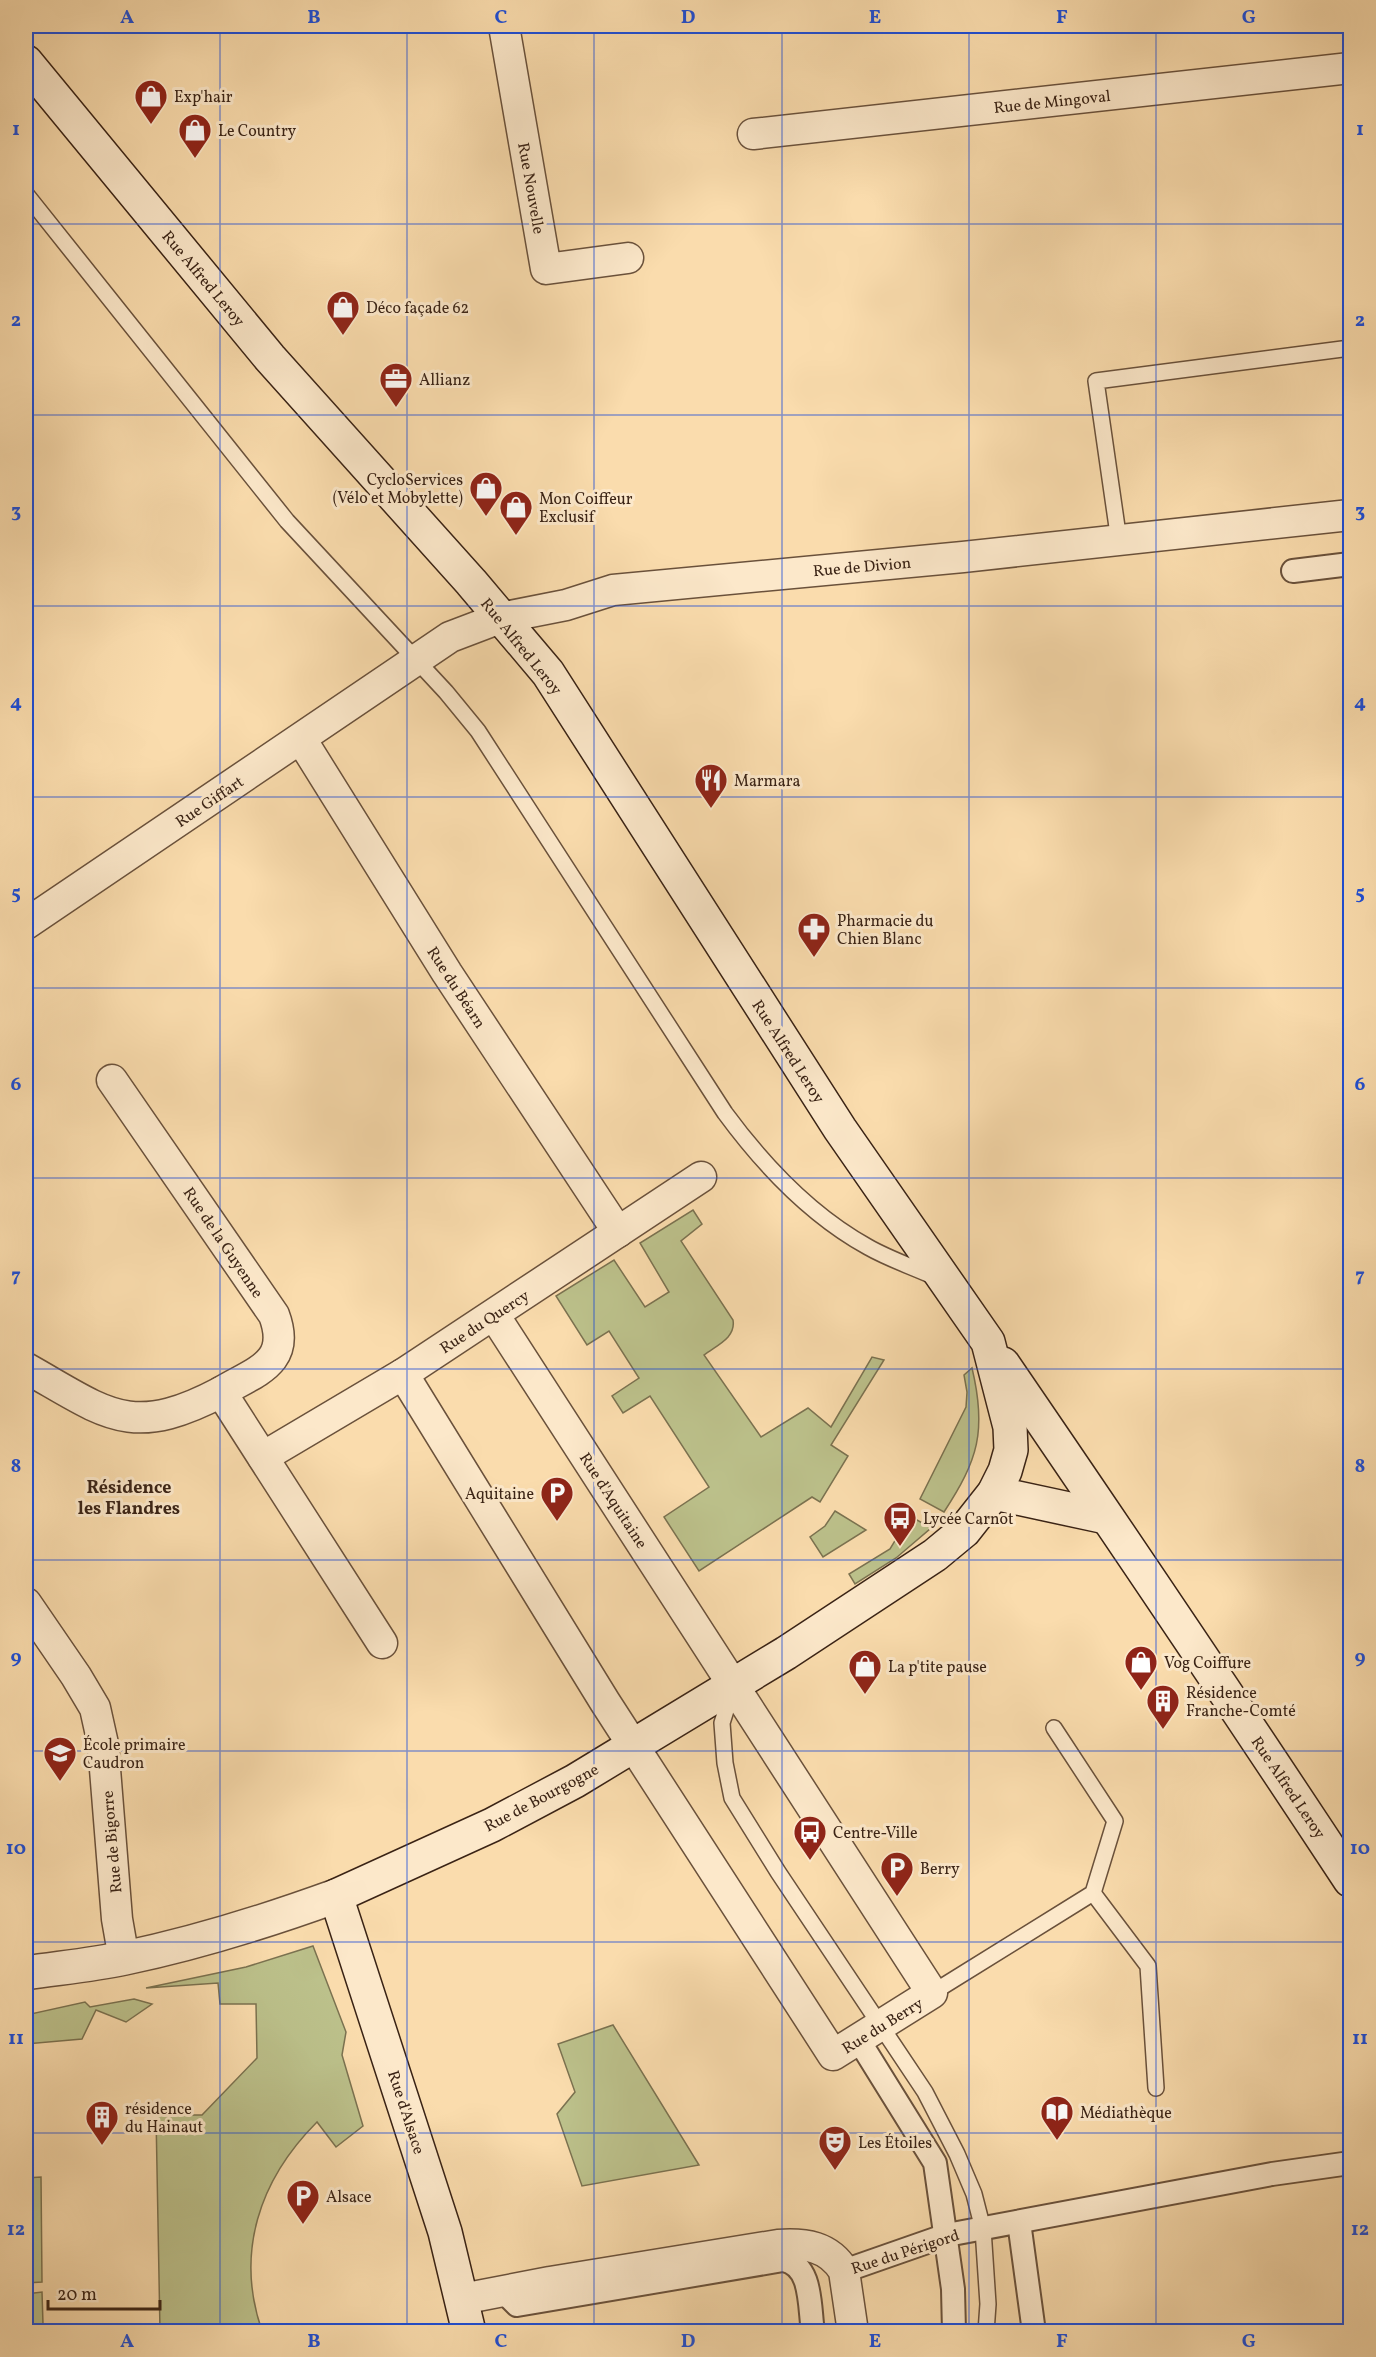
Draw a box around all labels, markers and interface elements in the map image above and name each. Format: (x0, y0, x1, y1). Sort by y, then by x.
text: A (120, 4, 134, 32)
text: B (307, 4, 321, 32)
text: C (495, 4, 508, 32)
text: D (681, 4, 695, 32)
text: E (869, 4, 881, 32)
text: F (1056, 4, 1068, 32)
text: G (1242, 4, 1256, 32)
shop icon: Exp'hair (133, 78, 169, 125)
street label: Rue de Mingoval (993, 86, 1112, 120)
place label: Exp'hair (174, 87, 233, 109)
shop icon: Le Country (177, 112, 213, 159)
text: 1 (12, 116, 20, 144)
text: 1 (1356, 116, 1364, 144)
place label: Le Country (218, 121, 297, 143)
street label: Rue Nouvelle (511, 141, 549, 236)
street label: Rue Alfred Leroy (156, 227, 249, 332)
shop icon: Déco façade 62 (325, 289, 361, 336)
place label: Déco façade 62 (366, 298, 469, 320)
text: 2 (11, 307, 21, 335)
text: 2 (1355, 307, 1365, 335)
office icon: Allianz (378, 361, 414, 408)
place label: Allianz (419, 370, 470, 392)
place label: CycloServices (Vélo et Mobylette) (333, 470, 463, 510)
shop icon: CycloServices (Vélo et Mobylette) (468, 470, 504, 517)
shop icon: Mon Coiffeur Exclusif (498, 489, 534, 536)
place label: Mon Coiffeur Exclusif (539, 489, 633, 529)
text: 3 (11, 498, 21, 526)
text: 3 (1355, 498, 1365, 526)
street label: Rue de Divion (812, 553, 912, 583)
street label: Rue Alfred Leroy (474, 594, 567, 701)
text: 4 (10, 689, 22, 717)
text: 4 (1354, 689, 1366, 717)
restaurant icon: Marmara (693, 762, 729, 809)
street label: Rue Giffart (172, 771, 249, 834)
place label: Marmara (734, 771, 800, 793)
text: 5 (11, 880, 21, 908)
text: 5 (1355, 880, 1365, 908)
pharmacy icon: Pharmacie du Chien Blanc (796, 911, 832, 958)
place label: Pharmacie du Chien Blanc (837, 911, 933, 951)
street label: Rue du Béarn (421, 943, 490, 1033)
street label: Rue Alfred Leroy (746, 996, 829, 1108)
text: 6 (11, 1071, 22, 1099)
text: 6 (1355, 1071, 1366, 1099)
street label: Rue de la Guyenne (177, 1183, 268, 1303)
text: 7 (11, 1262, 21, 1290)
text: 7 (1355, 1262, 1365, 1290)
street label: Rue du Quercy (436, 1285, 534, 1360)
street label: Rue d'Aquitaine (573, 1449, 652, 1553)
text: 8 (11, 1453, 21, 1481)
text: 8 (1355, 1453, 1365, 1481)
parking icon: Aquitaine (539, 1475, 575, 1522)
district label: Résidence les Flandres (78, 1476, 180, 1522)
place label: Aquitaine (465, 1484, 534, 1506)
bus stop icon: Lycée Carnot (882, 1500, 918, 1547)
place label: Lycée Carnot (923, 1509, 1014, 1531)
text: 9 (10, 1644, 22, 1672)
shop icon: Vog Coiffure (1123, 1644, 1159, 1691)
text: 9 (1354, 1644, 1366, 1672)
shop icon: La p'tite pause (847, 1648, 883, 1695)
place label: Vog Coiffure (1164, 1653, 1251, 1675)
place label: La p'tite pause (888, 1657, 987, 1679)
building icon: Résidence Franche-Comté (1145, 1683, 1181, 1730)
place label: Résidence Franche-Comté (1186, 1683, 1296, 1723)
street label: Rue Alfred Leroy (1245, 1733, 1330, 1844)
school or university icon: École primaire Caudron (42, 1735, 78, 1782)
place label: École primaire Caudron (83, 1735, 186, 1775)
street label: Rue de Bourgogne (481, 1759, 603, 1838)
street label: Rue de Bigorre (98, 1790, 128, 1894)
bus stop icon: Centre-Ville (792, 1814, 828, 1861)
place label: Centre-Ville (833, 1823, 918, 1845)
text: 10 (6, 1835, 26, 1863)
text: 10 (1350, 1835, 1370, 1863)
parking icon: Berry (879, 1850, 915, 1897)
place label: Berry (920, 1859, 960, 1881)
street label: Rue du Berry (838, 1993, 928, 2060)
text: 11 (8, 2025, 24, 2053)
text: 11 (1352, 2025, 1368, 2053)
street label: Rue d'Alsace (381, 2068, 429, 2157)
library icon: Médiathèque (1039, 2094, 1075, 2141)
building icon: résidence du Hainaut (84, 2099, 120, 2146)
place label: résidence du Hainaut (125, 2099, 204, 2139)
place label: Médiathèque (1080, 2103, 1172, 2125)
theatre icon: Les Étoiles (817, 2124, 853, 2171)
place label: Les Étoiles (858, 2133, 932, 2155)
parking icon: Alsace (285, 2178, 321, 2225)
place label: Alsace (326, 2187, 372, 2209)
text: 12 (7, 2216, 25, 2244)
text: 12 (1351, 2216, 1369, 2244)
street label: Rue du Périgord (849, 2225, 963, 2281)
scale bar (48, 2273, 160, 2311)
text: 20 m (57, 2283, 97, 2308)
text: A (120, 2328, 134, 2356)
text: B (307, 2328, 321, 2356)
text: C (495, 2328, 508, 2356)
text: D (681, 2328, 695, 2356)
text: E (869, 2328, 881, 2356)
text: F (1056, 2328, 1068, 2356)
text: G (1242, 2328, 1256, 2356)

